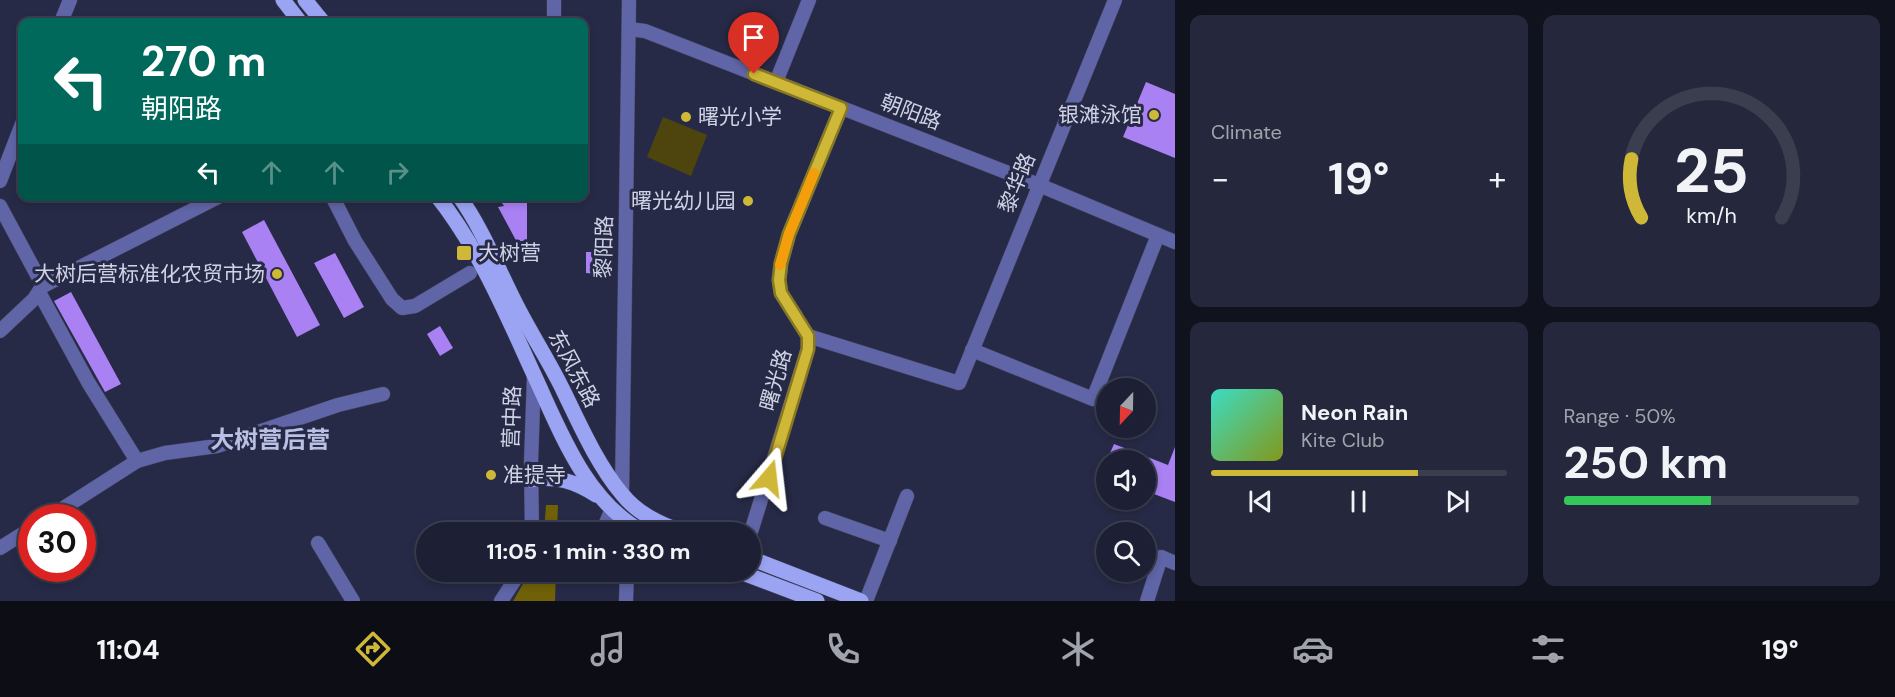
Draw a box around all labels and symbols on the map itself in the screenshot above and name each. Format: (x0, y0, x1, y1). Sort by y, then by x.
pin (728, 12, 779, 74)
street label: 朝阳路 (877, 88, 945, 136)
place label: 银滩泳馆 (1058, 101, 1142, 129)
place label: 曙光小学 (698, 103, 782, 131)
marker: 银滩泳馆 (1147, 108, 1161, 122)
marker: 曙光小学 (679, 110, 693, 124)
street label: 黎华路 (992, 149, 1042, 217)
place label: 曙光幼儿园 (631, 187, 736, 215)
marker: 曙光幼儿园 (741, 194, 755, 208)
street label: 黎阳路 (589, 215, 619, 279)
place label: 大树营 (478, 239, 541, 267)
marker: 大树营 (455, 244, 473, 262)
place label: 大树后营标准化农贸市场 (34, 260, 265, 288)
marker: 大树后营标准化农贸市场 (270, 267, 284, 281)
street label: 东风东路 (542, 325, 606, 413)
street label: 曙光路 (754, 346, 798, 414)
north arrow (1096, 378, 1156, 438)
street label: 营中路 (497, 385, 527, 449)
district label: 大树营后营 (210, 424, 330, 455)
position arrow (737, 446, 801, 510)
place label: 准提寺 (503, 461, 566, 489)
marker: 准提寺 (484, 468, 498, 482)
speed limit sign: 30 (18, 504, 96, 582)

